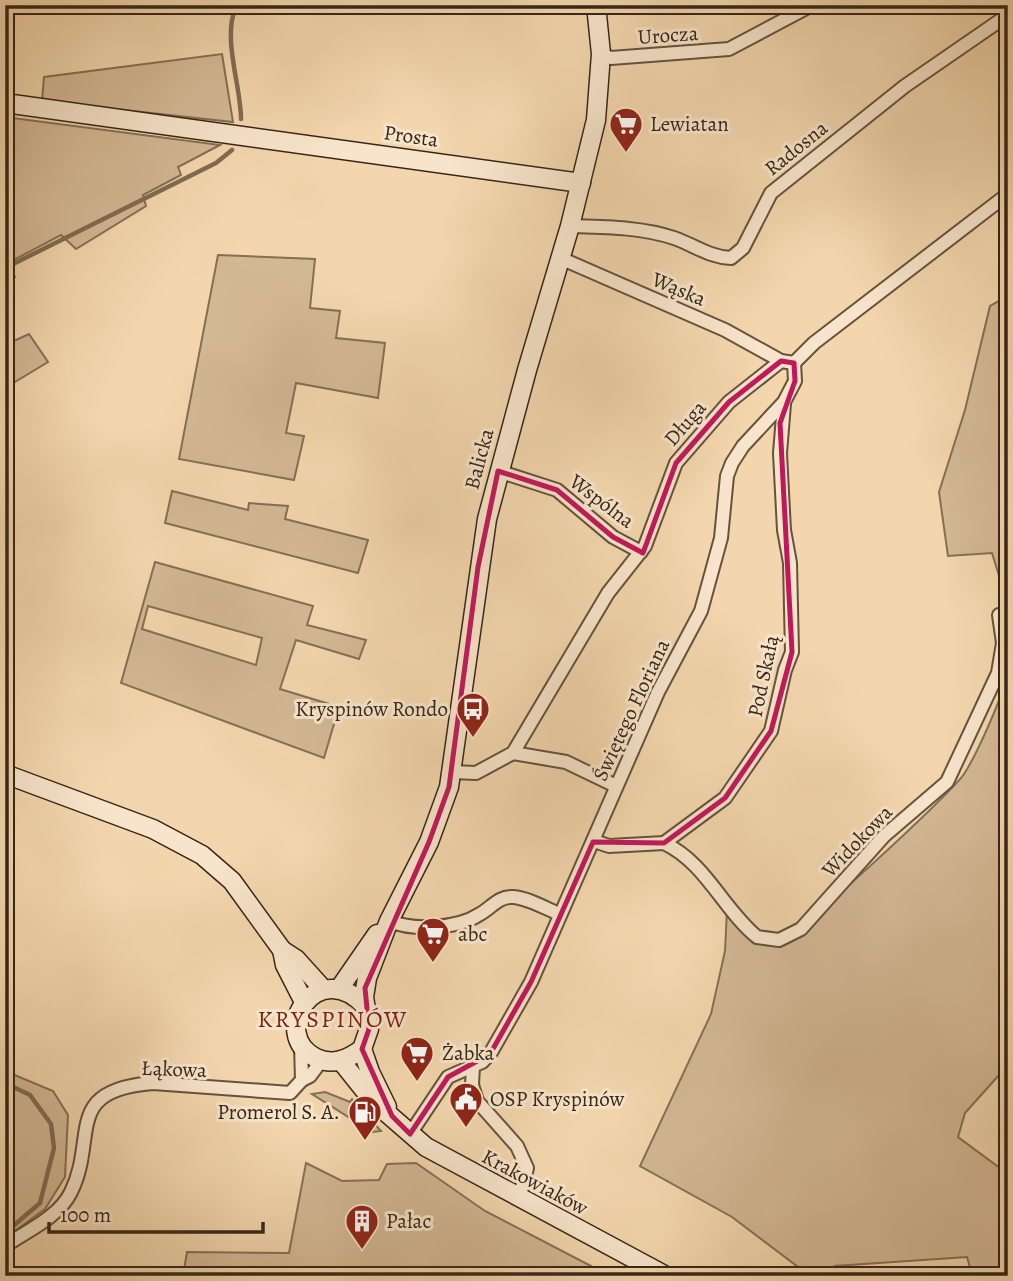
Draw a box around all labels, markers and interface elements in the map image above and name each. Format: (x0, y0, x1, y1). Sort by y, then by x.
street label: Urocza (637, 19, 699, 51)
supermarket icon: Lewiatan (607, 105, 645, 154)
place label: Lewiatan (650, 110, 729, 138)
street label: Radosna (759, 114, 834, 182)
street label: Prosta (382, 118, 440, 154)
street label: Wąska (647, 265, 710, 313)
street label: Długa (657, 394, 713, 452)
street label: Balicka (457, 425, 501, 493)
street label: Wspólna (563, 467, 640, 535)
street label: Pod Skałą (741, 632, 785, 719)
street label: Świętego Floriana (586, 634, 676, 785)
bus stop icon: Kryspinów Rondo (454, 690, 492, 739)
place label: Kryspinów Rondo (295, 695, 448, 723)
street label: Widokowa (815, 798, 899, 884)
supermarket icon: abc (414, 915, 452, 964)
place label: abc (458, 920, 487, 948)
district label: KRYSPINÓW (258, 1003, 408, 1035)
supermarket icon: Żabka (398, 1034, 436, 1083)
place label: Żabka (442, 1039, 494, 1067)
street label: Łąkowa (141, 1054, 208, 1084)
public building icon: OSP Kryspinów (447, 1080, 485, 1129)
place label: OSP Kryspinów (490, 1085, 624, 1113)
fuel station icon: Promerol S. A. (346, 1093, 384, 1142)
place label: Promerol S. A. (217, 1098, 340, 1126)
street label: Krakowiaków (477, 1142, 593, 1222)
scale bar (49, 1190, 262, 1234)
text: 100 m (60, 1201, 111, 1229)
building icon: Pałac (343, 1202, 381, 1251)
place label: Pałac (386, 1207, 431, 1235)

